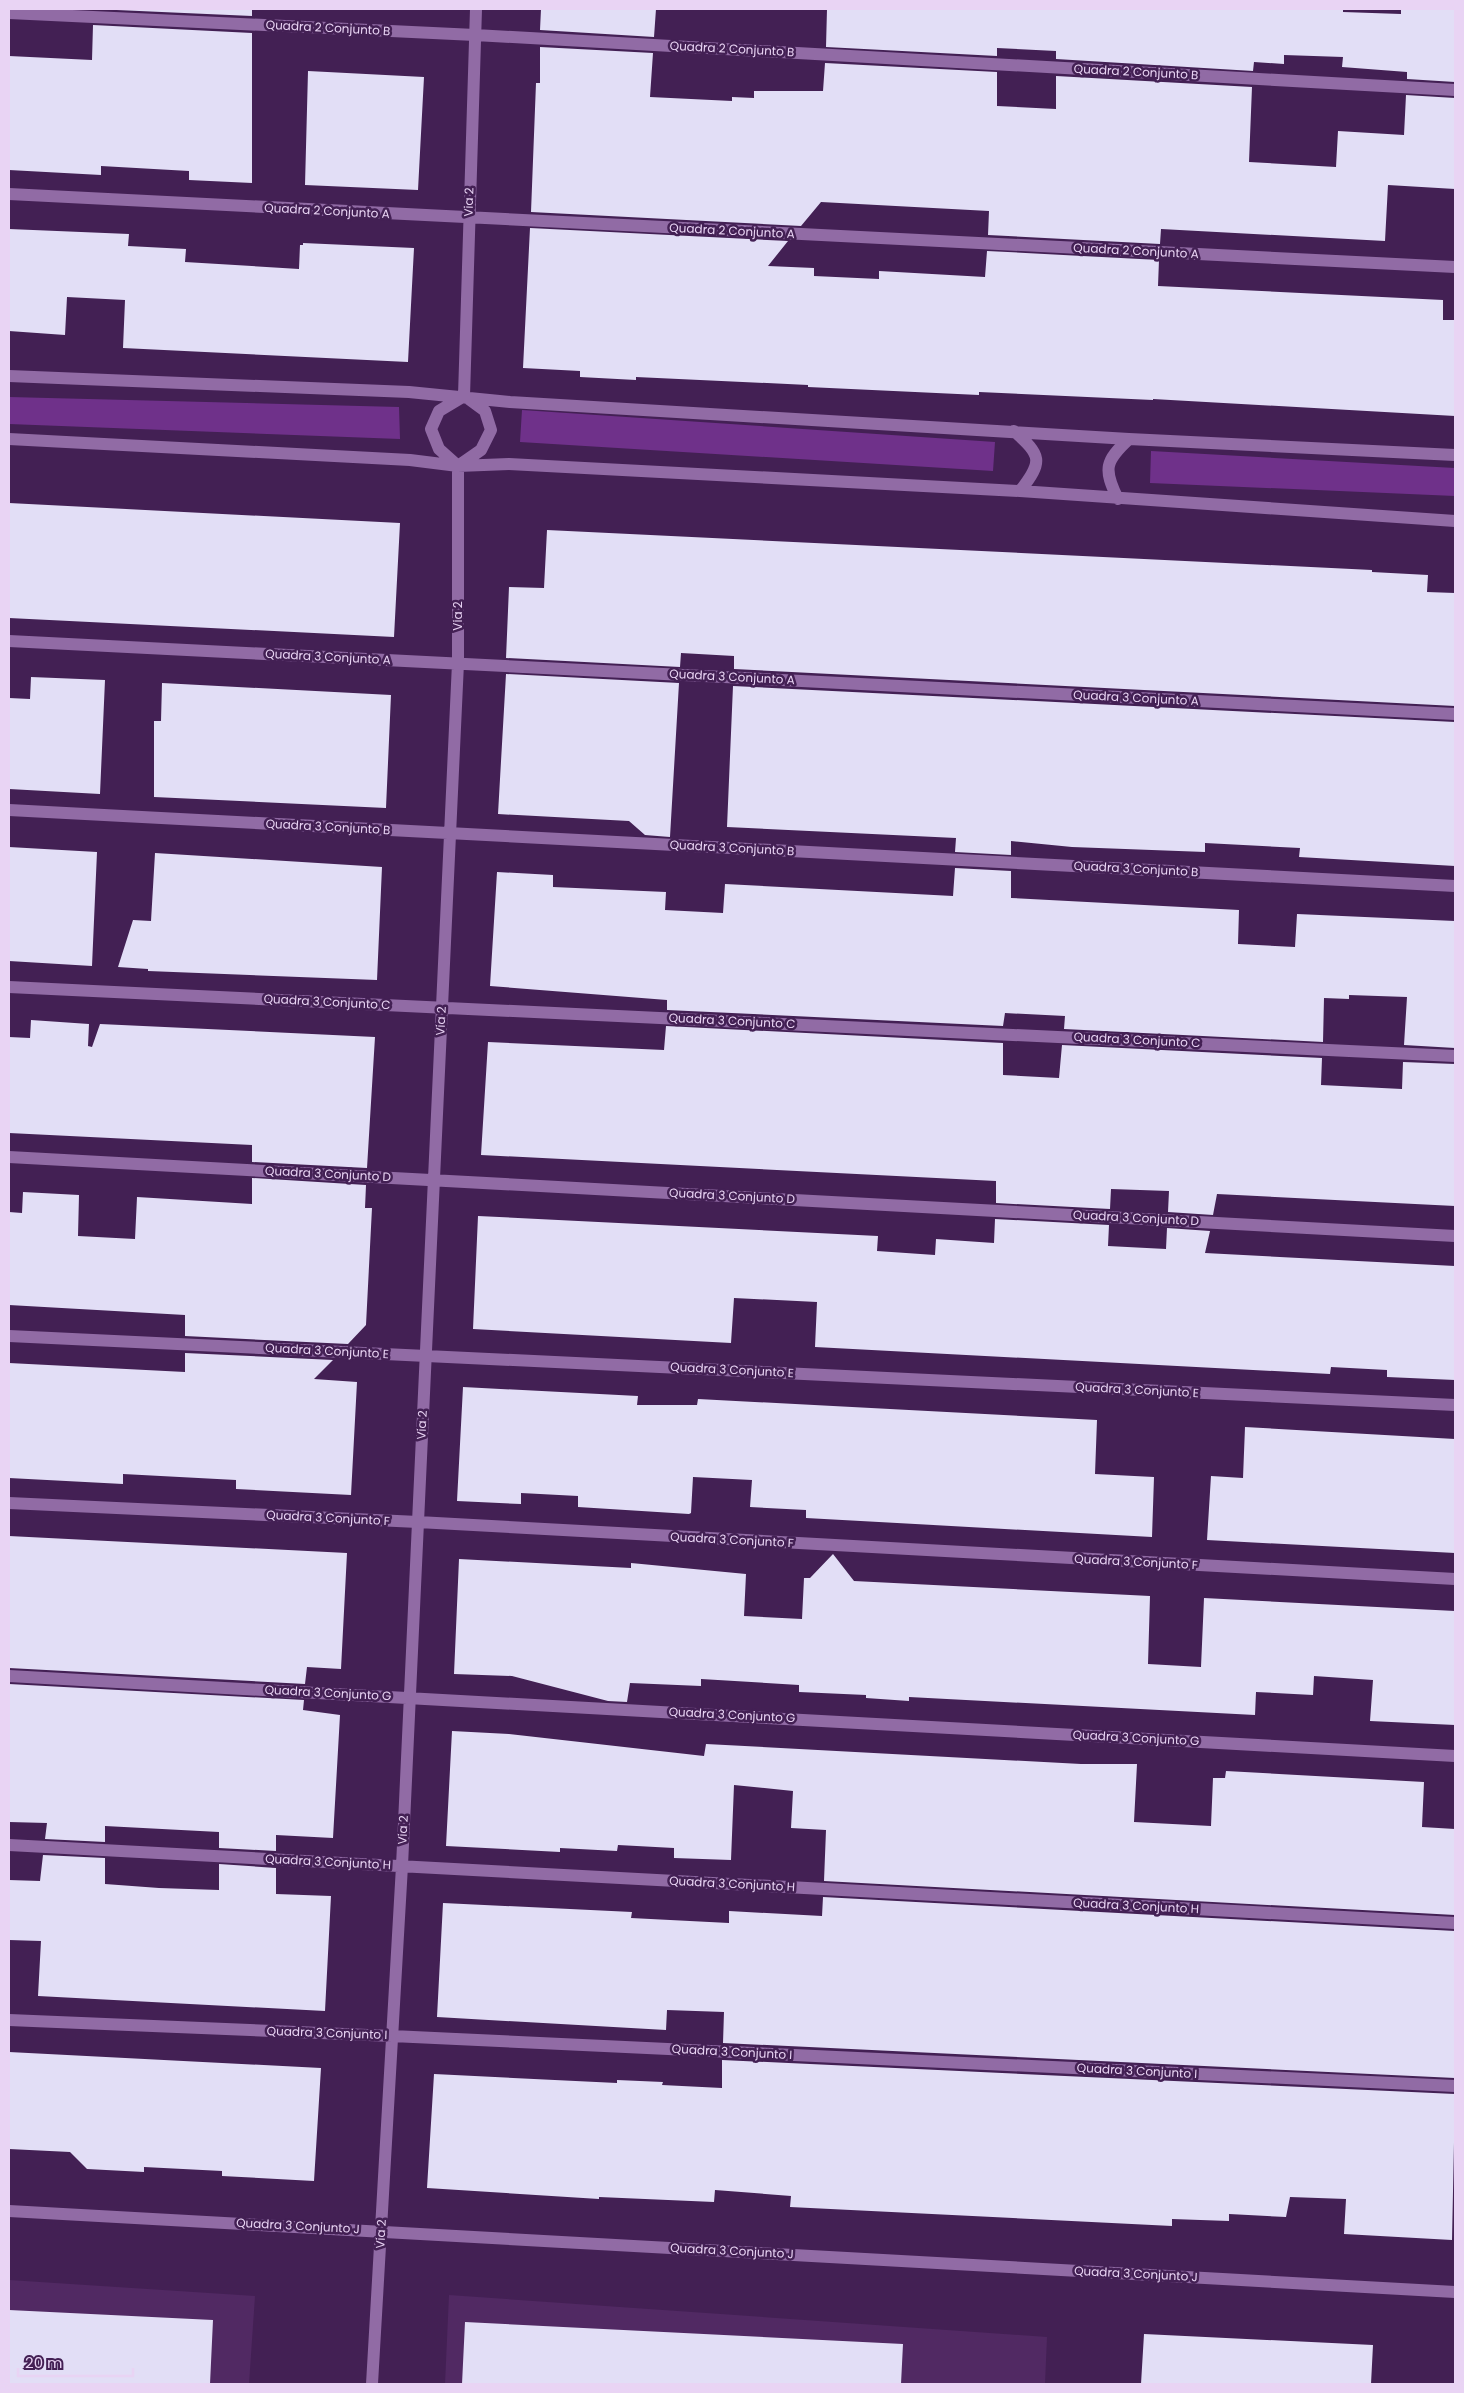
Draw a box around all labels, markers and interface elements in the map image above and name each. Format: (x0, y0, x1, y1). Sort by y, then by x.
street label: Quadra 2 Conjunto B (265, 16, 391, 39)
street label: Quadra 2 Conjunto B (669, 37, 795, 60)
street label: Quadra 2 Conjunto B (1073, 60, 1199, 83)
street label: Via 2 (459, 187, 478, 217)
street label: Quadra 2 Conjunto A (264, 199, 390, 222)
street label: Quadra 2 Conjunto A (669, 219, 795, 242)
street label: Quadra 2 Conjunto A (1073, 239, 1199, 262)
street label: Via 2 (449, 601, 466, 631)
street label: Quadra 3 Conjunto A (265, 645, 391, 668)
street label: Quadra 3 Conjunto A (669, 665, 795, 688)
street label: Quadra 3 Conjunto A (1073, 686, 1199, 709)
street label: Quadra 3 Conjunto B (265, 815, 391, 838)
street label: Quadra 3 Conjunto B (669, 836, 795, 859)
street label: Quadra 3 Conjunto B (1073, 857, 1199, 880)
street label: Quadra 3 Conjunto C (263, 990, 391, 1013)
street label: Via 2 (431, 1006, 450, 1036)
street label: Quadra 3 Conjunto C (668, 1009, 796, 1032)
street label: Quadra 3 Conjunto C (1073, 1028, 1201, 1051)
street label: Quadra 3 Conjunto D (265, 1162, 391, 1185)
street label: Quadra 3 Conjunto D (669, 1184, 795, 1207)
street label: Quadra 3 Conjunto D (1073, 1206, 1199, 1229)
street label: Quadra 3 Conjunto E (265, 1339, 389, 1362)
street label: Quadra 3 Conjunto E (670, 1358, 794, 1381)
street label: Quadra 3 Conjunto E (1075, 1378, 1199, 1401)
street label: Via 2 (412, 1410, 431, 1440)
street label: Quadra 3 Conjunto F (266, 1506, 390, 1529)
street label: Quadra 3 Conjunto F (670, 1528, 794, 1551)
street label: Quadra 3 Conjunto F (1074, 1550, 1198, 1573)
street label: Quadra 3 Conjunto G (264, 1681, 392, 1704)
street label: Quadra 3 Conjunto G (668, 1703, 796, 1726)
street label: Quadra 3 Conjunto G (1072, 1726, 1200, 1749)
street label: Via 2 (393, 1815, 412, 1845)
street label: Quadra 3 Conjunto H (265, 1850, 391, 1873)
street label: Quadra 3 Conjunto H (669, 1872, 795, 1895)
street label: Quadra 3 Conjunto H (1073, 1894, 1199, 1917)
street label: Quadra 3 Conjunto I (266, 2022, 388, 2043)
street label: Quadra 3 Conjunto I (671, 2040, 793, 2063)
street label: Quadra 3 Conjunto I (1076, 2059, 1198, 2082)
street label: Quadra 3 Conjunto J (236, 2214, 360, 2237)
street label: Via 2 (371, 2219, 390, 2249)
street label: Quadra 3 Conjunto J (670, 2239, 794, 2262)
street label: Quadra 3 Conjunto J (1074, 2262, 1198, 2285)
scale bar (18, 2346, 132, 2378)
text: 20 m (25, 2352, 63, 2373)

